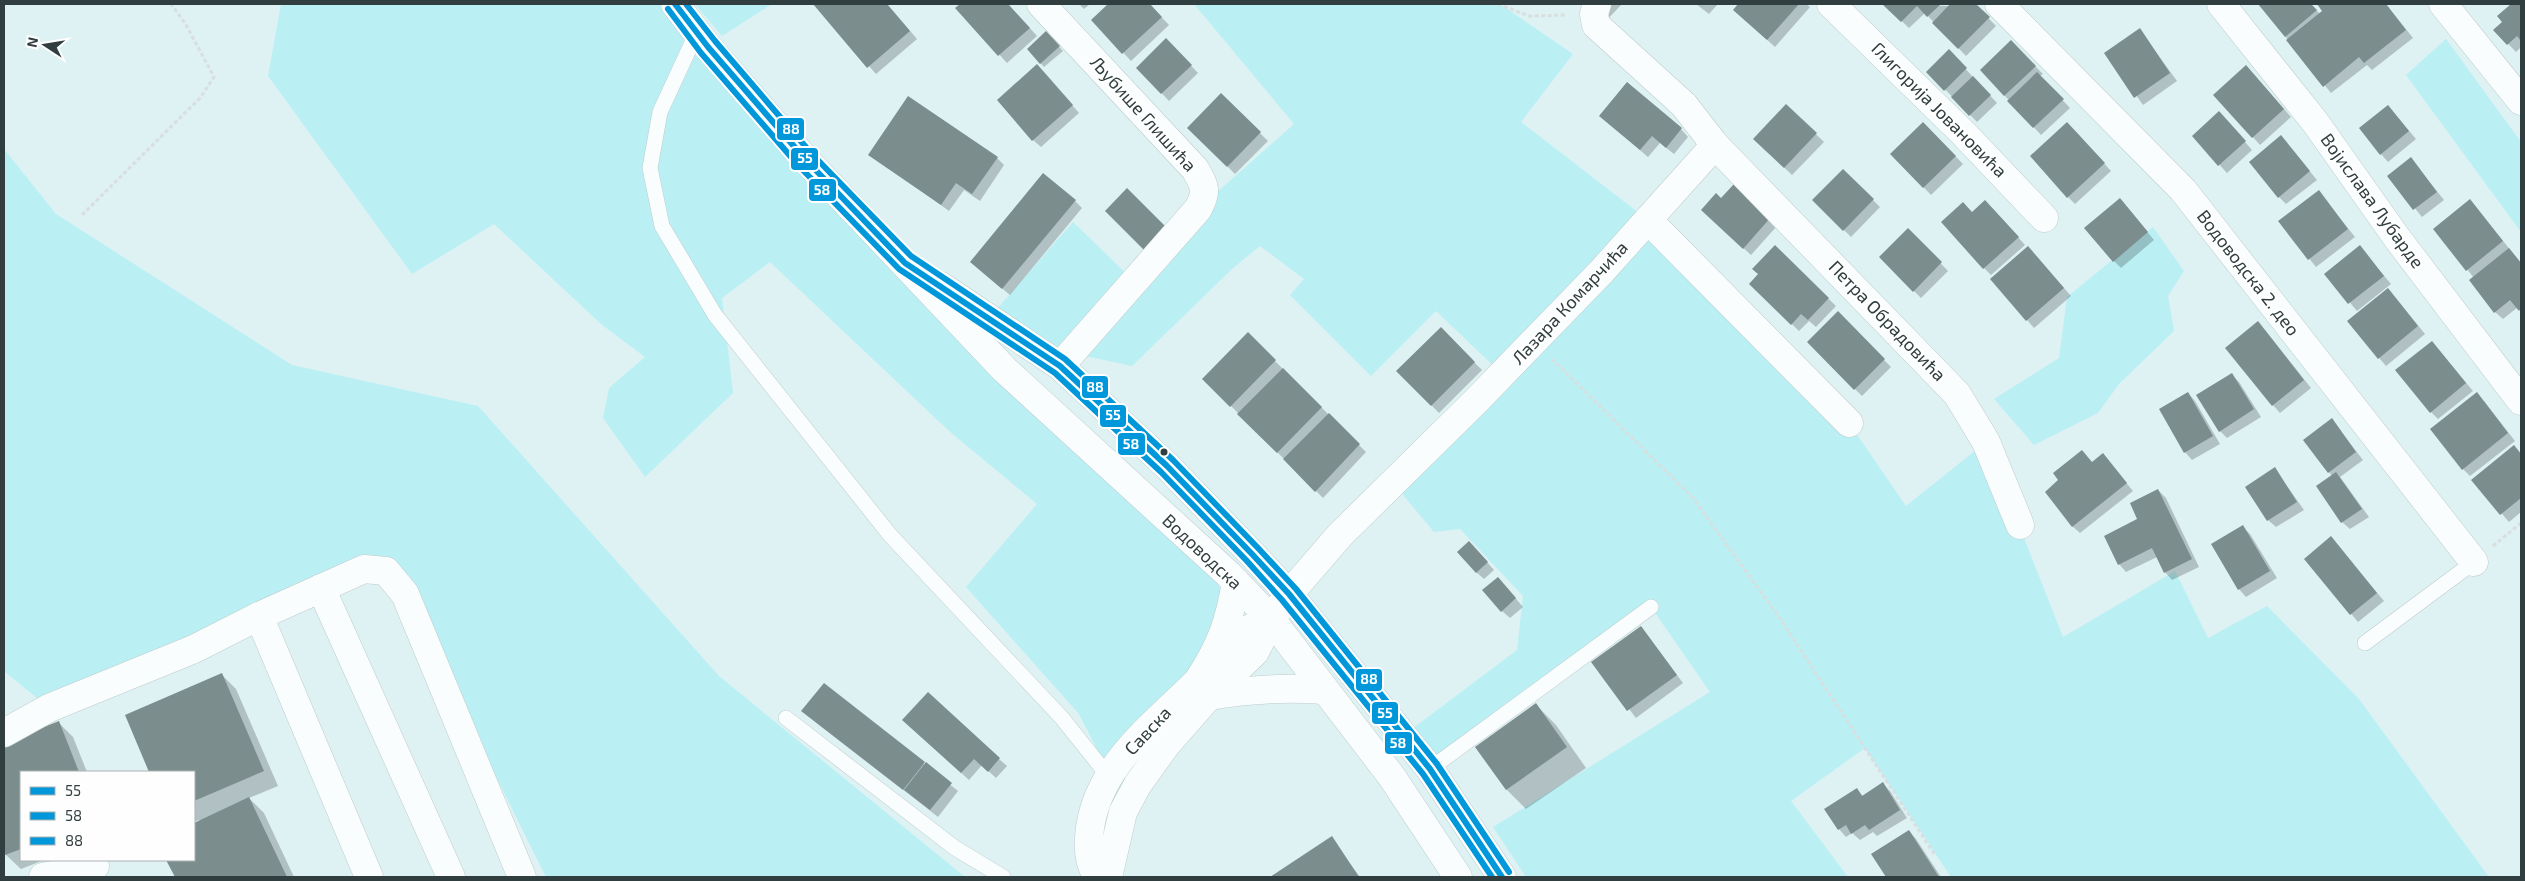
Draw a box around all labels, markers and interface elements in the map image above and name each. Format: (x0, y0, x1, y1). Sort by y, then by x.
north arrow (20, 20, 70, 70)
text: N (22, 35, 41, 49)
street label: Глигорија Јовановића (1867, 37, 2012, 182)
street label: Љубише Глишића (1086, 51, 1201, 176)
line badge: 88 (776, 117, 805, 141)
text: 88 (782, 120, 800, 137)
street label: Војислава Лубарде (2316, 129, 2429, 272)
line badge: 55 (790, 147, 819, 171)
text: 55 (797, 149, 813, 166)
line badge: 58 (808, 178, 837, 202)
text: 58 (814, 181, 830, 198)
street label: Водоводска 2. део (2193, 205, 2305, 340)
street label: Лазара Комарчића (1507, 236, 1632, 368)
street label: Петра Обрадовића (1825, 255, 1951, 385)
line badge: 88 (1081, 375, 1109, 399)
text: 88 (1086, 378, 1104, 395)
line badge: 55 (1099, 404, 1127, 428)
text: 55 (1105, 406, 1121, 423)
line badge: 58 (1117, 432, 1146, 456)
text: 58 (1123, 435, 1139, 452)
unlabelled marker (1159, 447, 1169, 457)
street label: Водоводска (1158, 509, 1247, 594)
line badge: 88 (1355, 668, 1383, 692)
text: 88 (1360, 670, 1378, 687)
street label: Савска (1119, 701, 1175, 759)
line badge: 55 (1371, 701, 1399, 725)
text: 55 (1377, 704, 1393, 721)
line badge: 58 (1384, 731, 1413, 755)
text: 58 (1390, 734, 1406, 751)
legend (20, 771, 195, 861)
text: 55 (65, 781, 81, 799)
text: 58 (65, 806, 82, 824)
text: 88 (65, 831, 83, 849)

